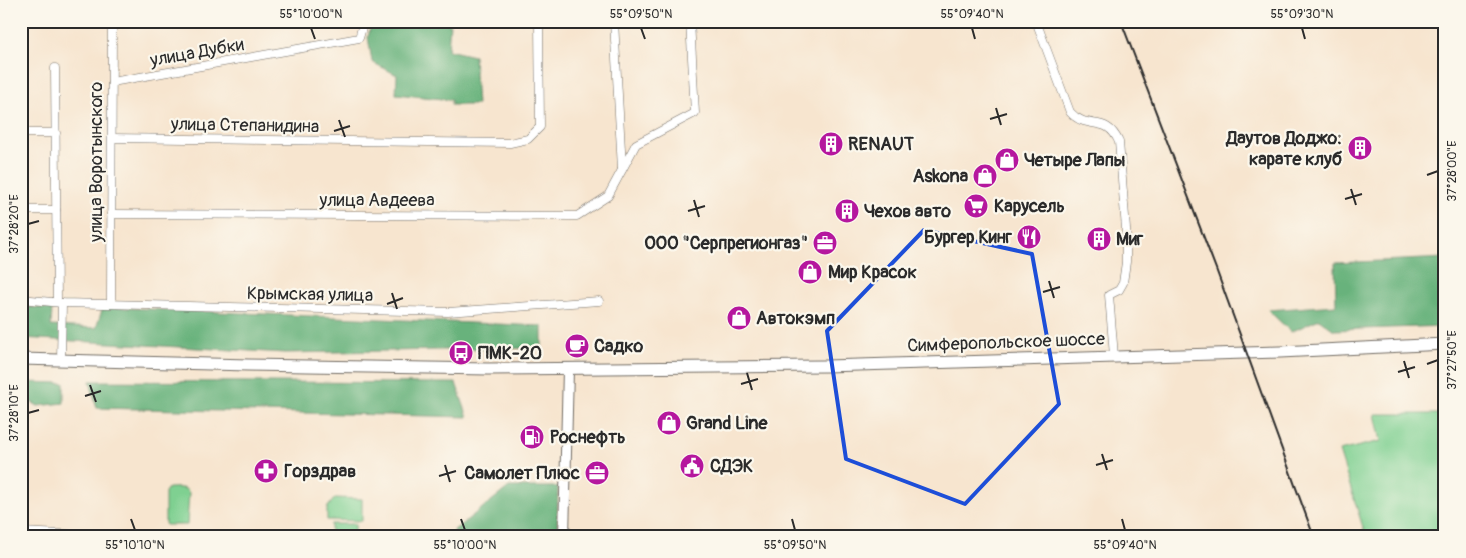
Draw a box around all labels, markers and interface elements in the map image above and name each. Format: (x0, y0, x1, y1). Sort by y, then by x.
text: 55°10'00"N (280, 7, 342, 22)
text: 55°09'50"N (610, 7, 672, 22)
text: 55°09'40"N (940, 7, 1004, 22)
text: 55°09'30"N (1271, 7, 1333, 22)
street label: улица Дубки (147, 33, 246, 72)
street label: улица Воротынского (85, 82, 108, 243)
street label: улица Степанидина (170, 113, 319, 138)
place label: Даутов Доджо: карате клуб (1225, 127, 1343, 171)
building icon: RENAUT (818, 131, 844, 157)
place label: RENAUT (848, 133, 914, 156)
building icon: Даутов Доджо: карате клуб (1347, 135, 1373, 161)
text: 37°28'00"E (1445, 141, 1460, 201)
shop icon: Четыре Лапы (994, 147, 1020, 173)
place label: Четыре Лапы (1024, 149, 1125, 172)
shop icon: Askona (972, 163, 998, 189)
place label: Askona (913, 165, 969, 188)
street label: улица Авдеева (318, 189, 435, 212)
supermarket icon: Карусель (963, 193, 989, 219)
text: 37°28'20"E (7, 194, 22, 254)
place label: Карусель (994, 195, 1065, 218)
building icon: Чехов авто (834, 198, 860, 224)
place label: Чехов авто (864, 200, 951, 223)
restaurant icon: Бургер Кинг (1016, 224, 1042, 250)
place label: Бургер Кинг (924, 226, 1013, 249)
building icon: Миг (1086, 226, 1112, 252)
place label: Миг (1116, 228, 1144, 251)
office icon: ООО "Серпрегионгаз" (812, 230, 838, 256)
place label: ООО "Серпрегионгаз" (644, 232, 808, 255)
shop icon: Мир Красок (797, 259, 823, 285)
place label: Мир Красок (828, 261, 917, 284)
street label: Крымская улица (247, 282, 373, 307)
shop icon: Автокэмп (726, 305, 752, 331)
place label: Автокэмп (756, 307, 835, 330)
street label: Симферопольское шоссе (907, 328, 1105, 357)
text: 37°27'50"E (1445, 330, 1460, 390)
cafe icon: Садко (564, 333, 590, 359)
place label: Садко (594, 335, 644, 358)
bus stop icon: ПМК-20 (448, 340, 474, 366)
place label: ПМК-20 (478, 342, 542, 365)
text: 37°28'10"E (7, 384, 22, 442)
shop icon: Grand Line (656, 410, 682, 436)
place label: Grand Line (686, 412, 768, 435)
fuel station icon: Роснефть (519, 424, 545, 450)
place label: Роснефть (550, 426, 626, 449)
public building icon: СДЭК (679, 453, 705, 479)
place label: СДЭК (710, 455, 753, 478)
pharmacy icon: Горздрав (253, 458, 279, 484)
place label: Горздрав (284, 460, 356, 483)
office icon: Самолет Плюс (584, 460, 610, 486)
place label: Самолет Плюс (464, 462, 580, 485)
text: 55°10'10"N (105, 538, 165, 553)
text: 55°10'00"N (434, 538, 496, 553)
text: 55°09'50"N (764, 538, 826, 553)
text: 55°09'40"N (1093, 538, 1157, 553)

